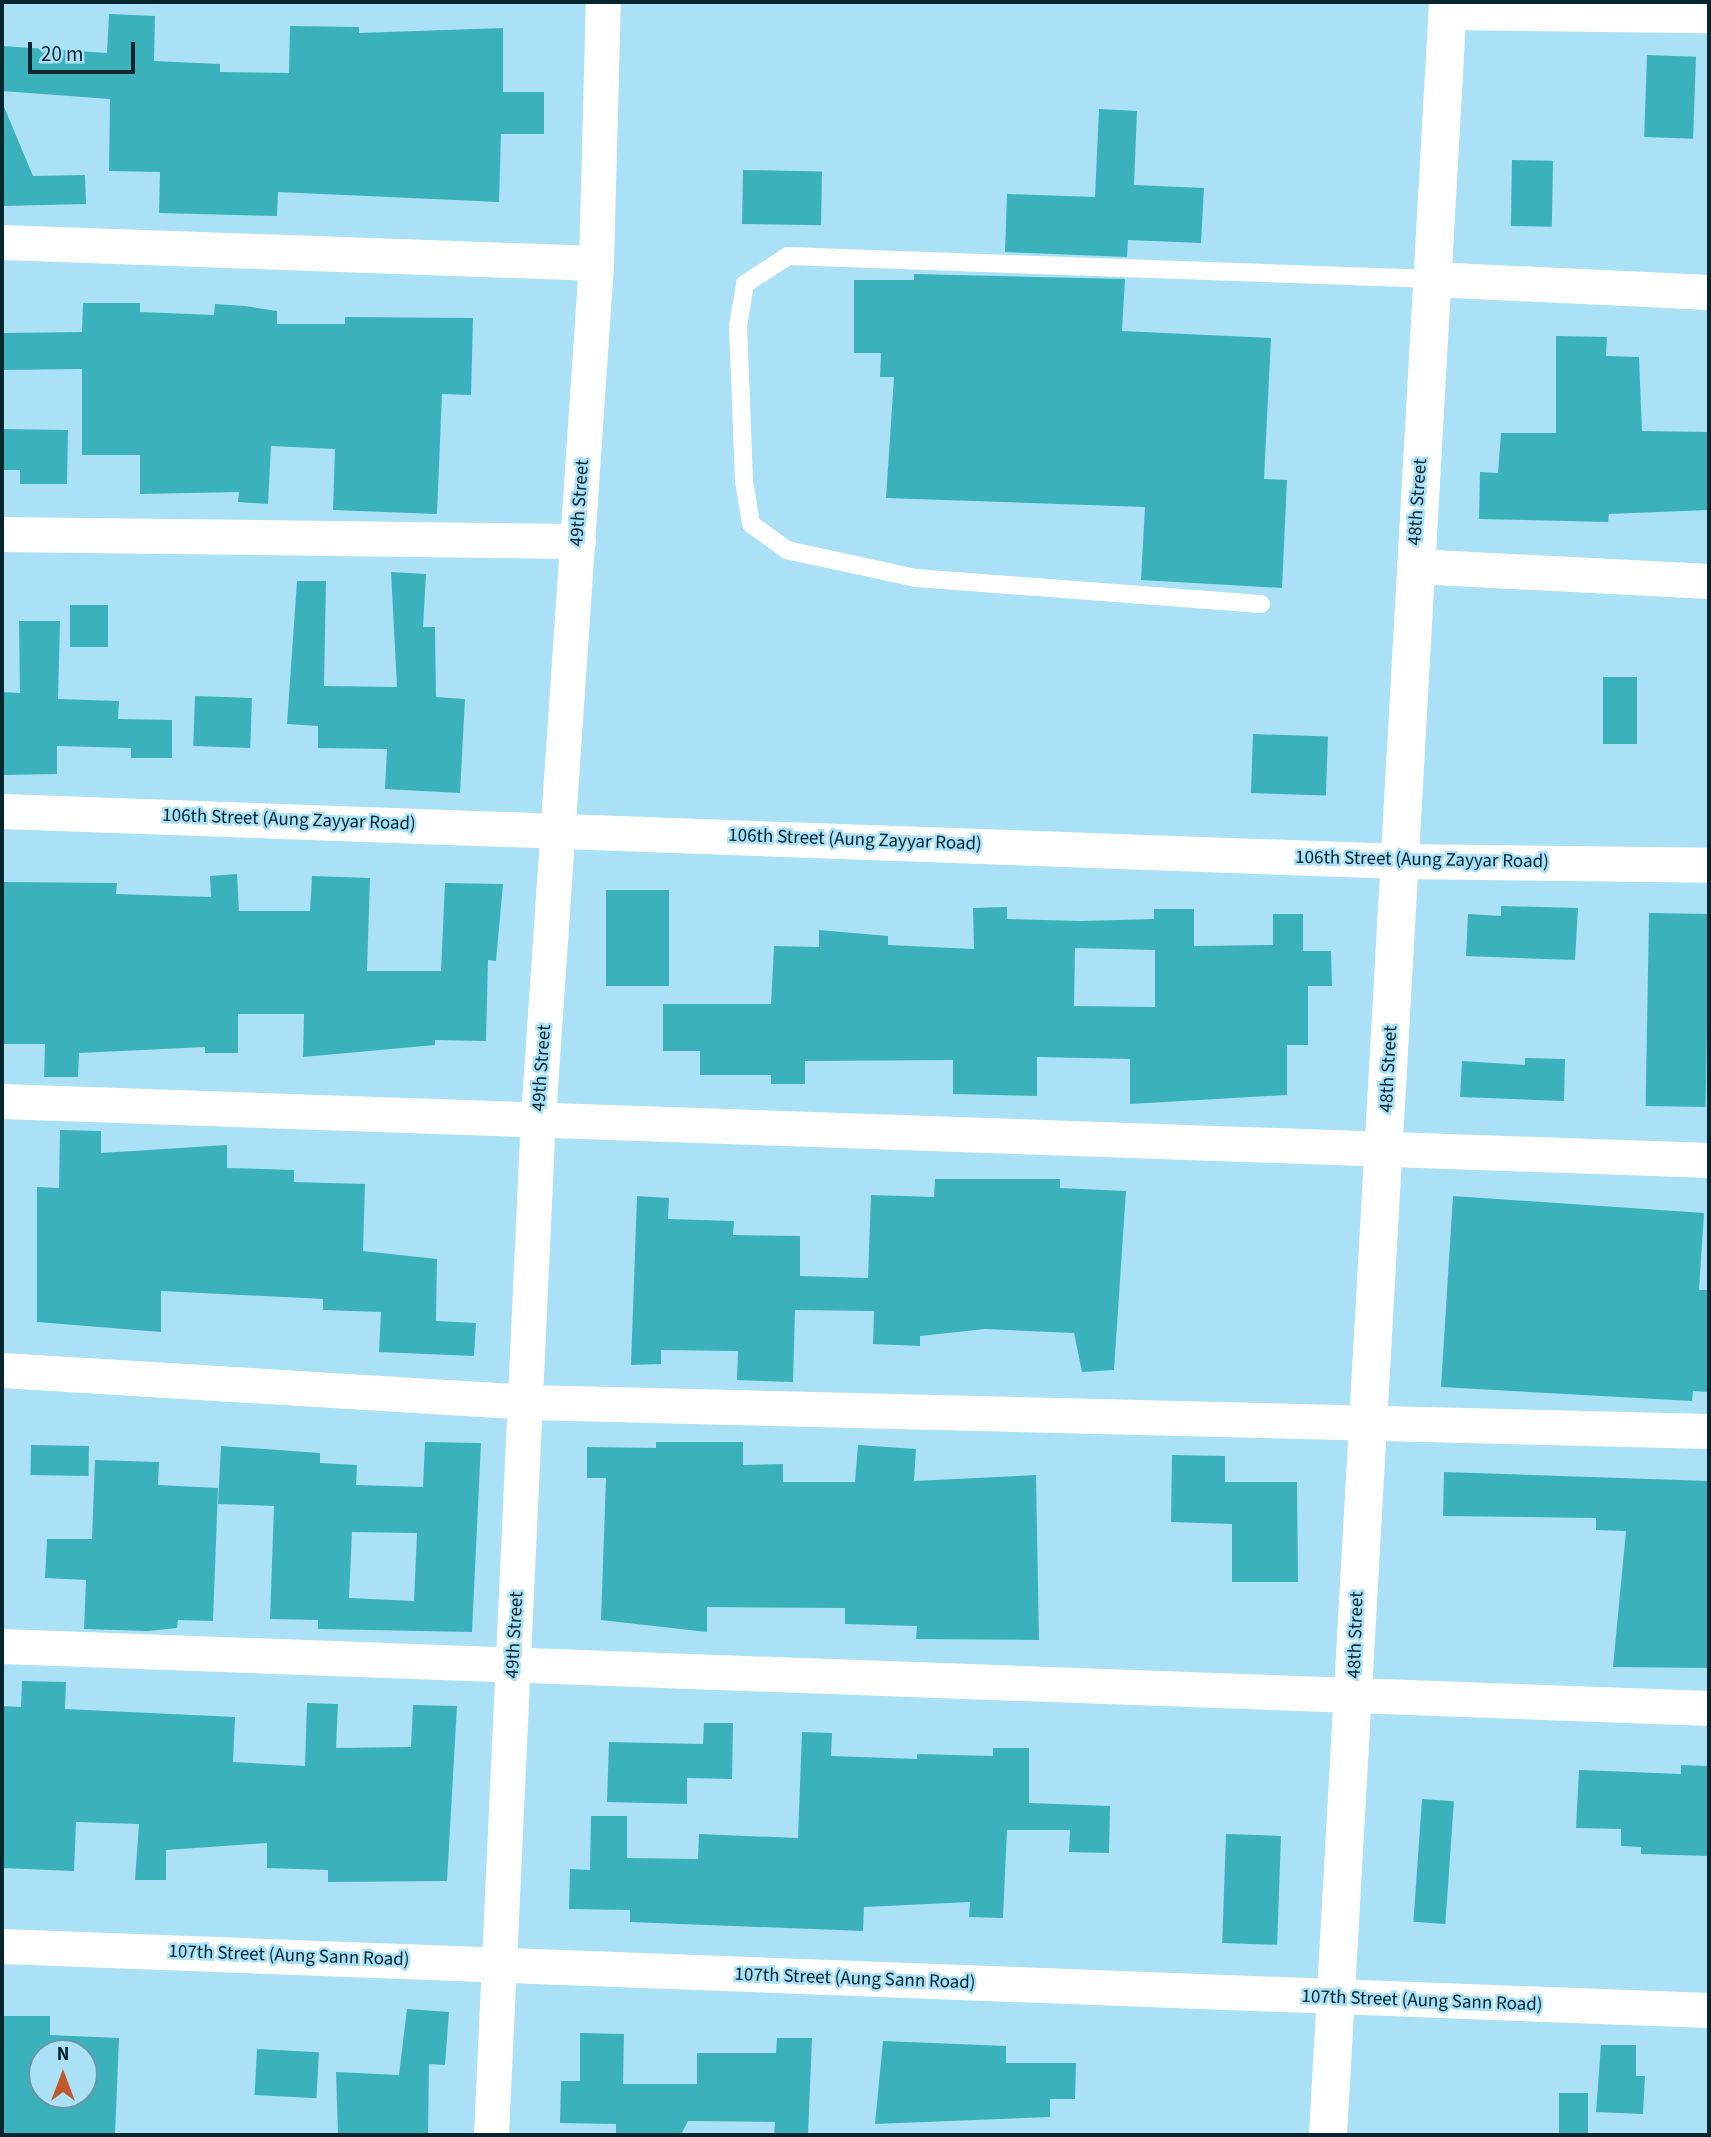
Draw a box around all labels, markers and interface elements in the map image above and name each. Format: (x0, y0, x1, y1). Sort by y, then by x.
scale bar (32, 28, 138, 72)
text: 20 m (41, 39, 83, 69)
street label: 48th Street (1404, 458, 1432, 546)
street label: 49th Street (566, 459, 594, 547)
street label: 106th Street (Aung Zayyar Road) (162, 804, 416, 836)
street label: 106th Street (Aung Zayyar Road) (728, 824, 982, 856)
street label: 106th Street (Aung Zayyar Road) (1295, 846, 1549, 874)
street label: 49th Street (528, 1024, 556, 1112)
street label: 48th Street (1375, 1025, 1403, 1113)
street label: 49th Street (501, 1591, 529, 1679)
street label: 48th Street (1343, 1591, 1369, 1679)
street label: 107th Street (Aung Sann Road) (168, 1940, 410, 1972)
street label: 107th Street (Aung Sann Road) (734, 1963, 976, 1995)
street label: 107th Street (Aung Sann Road) (1301, 1985, 1543, 2017)
north arrow (28, 2039, 98, 2109)
text: N (57, 2041, 69, 2068)

